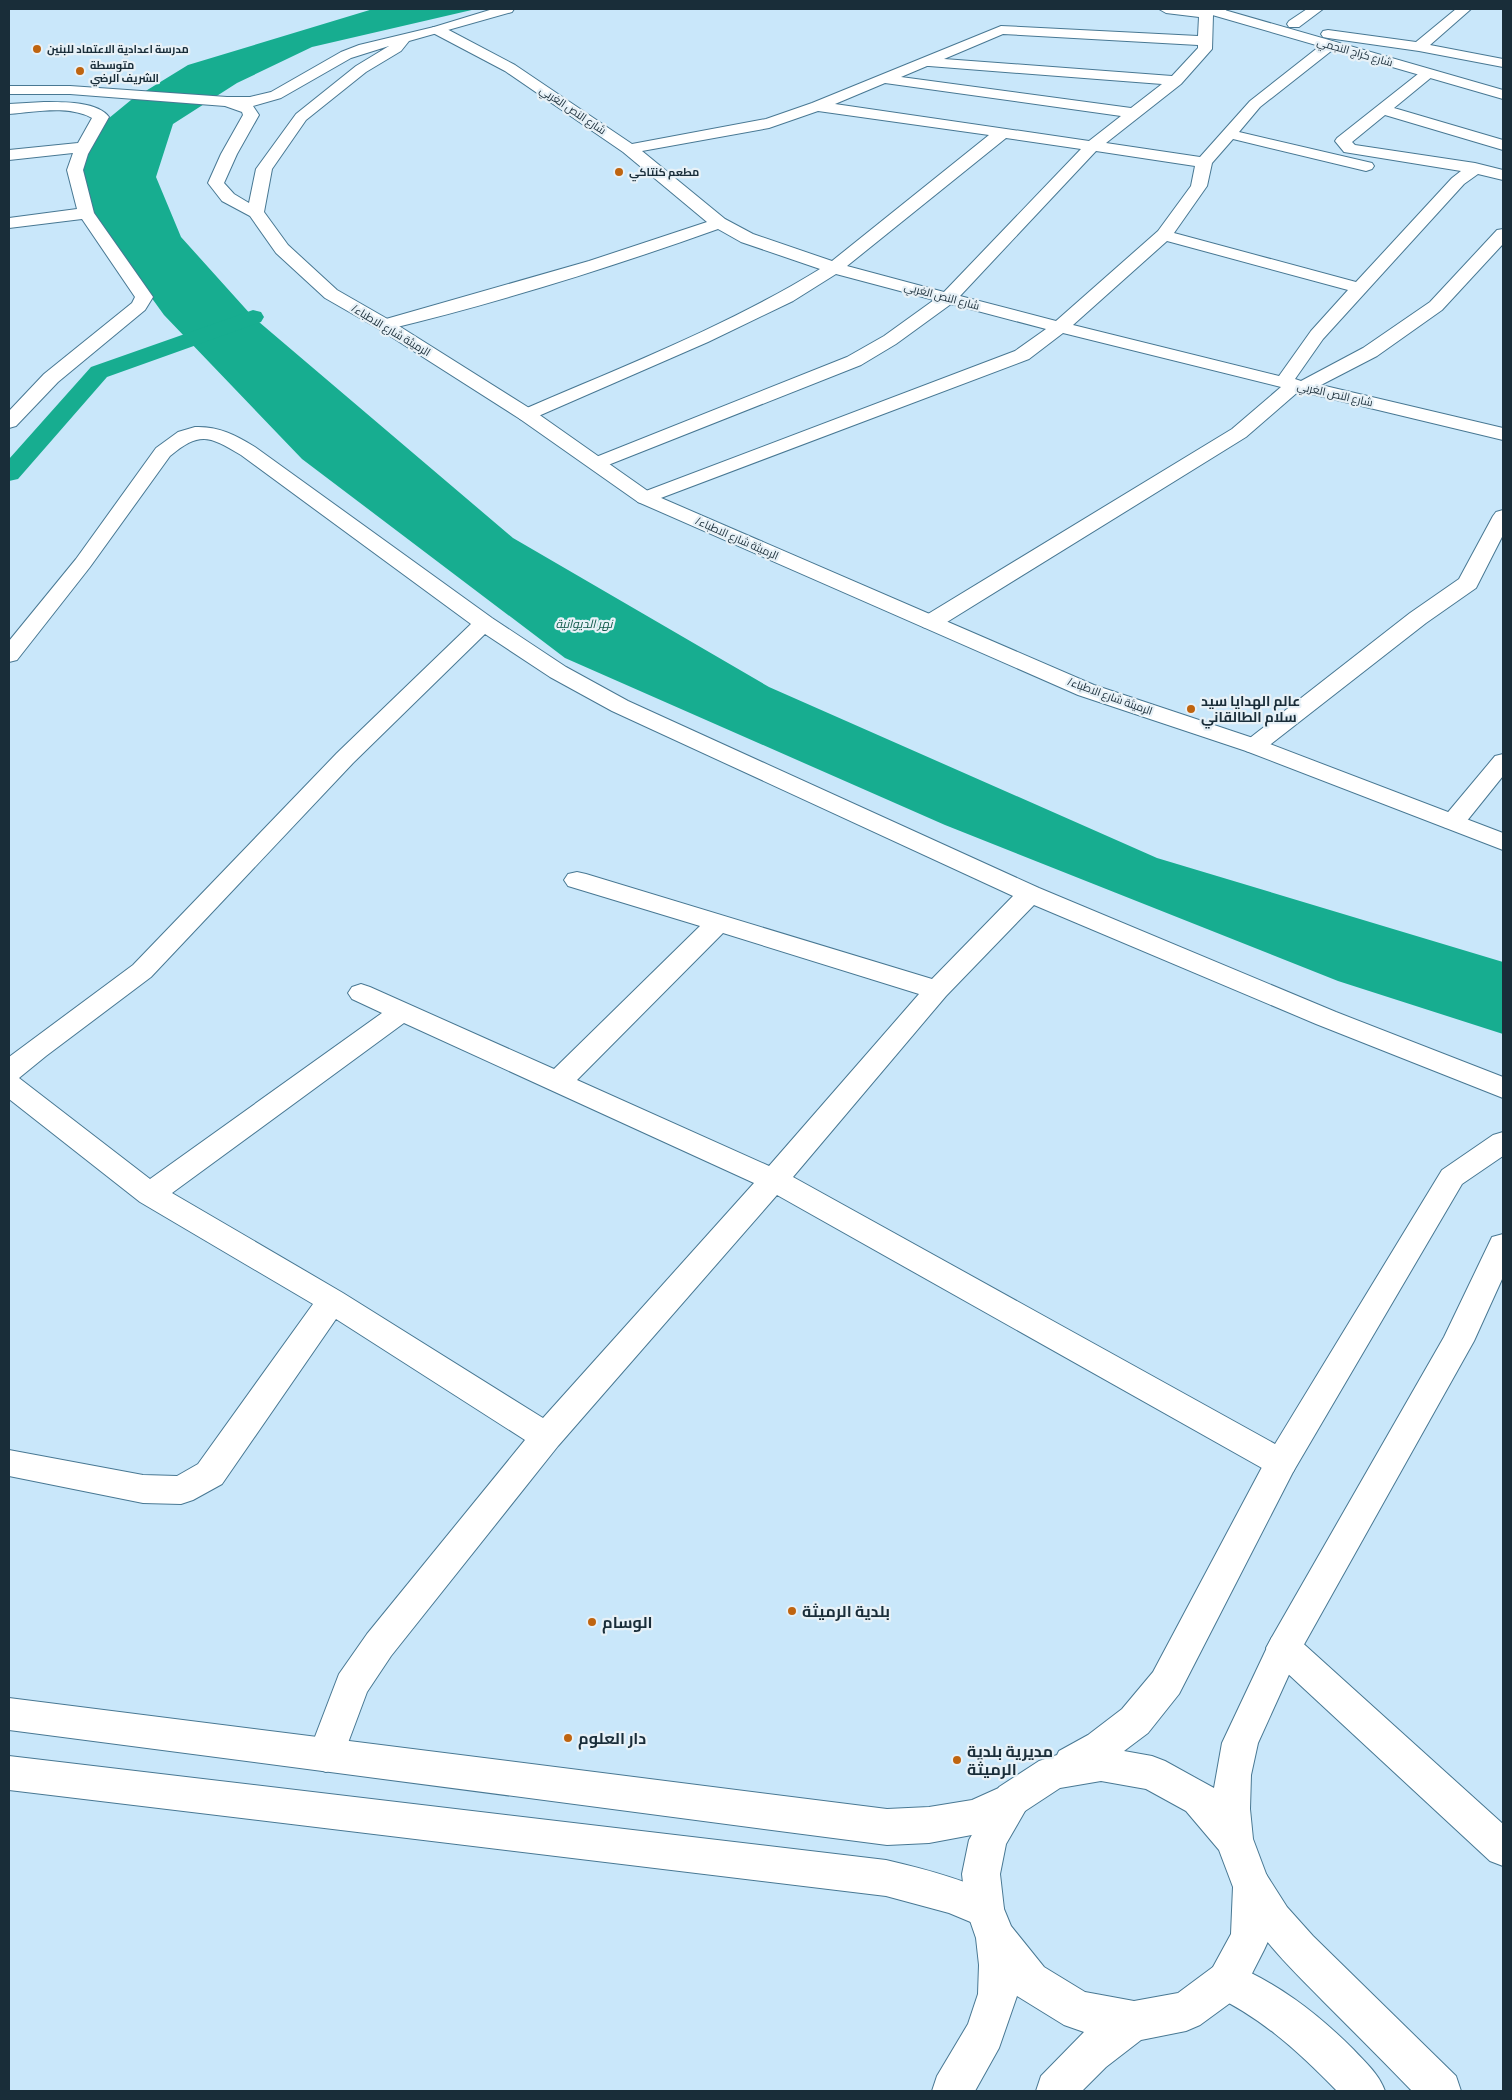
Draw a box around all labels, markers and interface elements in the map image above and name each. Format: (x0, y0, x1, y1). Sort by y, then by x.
street label: شارع كراج النجمي (1315, 34, 1395, 71)
place label: مدرسة اعدادية الاعتماد للبنين (47, 41, 189, 56)
marker: مدرسة اعدادية الاعتماد للبنين (31, 43, 43, 55)
place label: متوسطة الشريف الرضي (90, 57, 159, 87)
marker: متوسطة الشريف الرضي (74, 65, 86, 77)
street label: شارع النص الغربي (536, 82, 610, 139)
place label: مطعم كنتاكي (629, 164, 699, 182)
marker: مطعم كنتاكي (613, 166, 625, 178)
street label: شارع النص الغربي (902, 278, 981, 315)
street label: /الرميثة شارع الاطباء (348, 300, 434, 360)
street label: شارع النص الغربي (1295, 378, 1374, 411)
street label: /الرميثة شارع الاطباء (693, 512, 781, 564)
water label: نهر الديوانية (555, 615, 614, 632)
street label: /الرميثة شارع الاطباء (1065, 673, 1155, 719)
place label: عالم الهدايا سيد سلام الطالقاني (1201, 691, 1300, 729)
marker: عالم الهدايا سيد سلام الطالقاني (1185, 703, 1197, 715)
place label: بلدية الرميثة (802, 1600, 890, 1622)
marker: بلدية الرميثة (786, 1605, 798, 1617)
place label: الوسام (602, 1611, 653, 1634)
marker: الوسام (586, 1616, 598, 1628)
place label: دار العلوم (578, 1727, 646, 1750)
marker: دار العلوم (562, 1732, 574, 1744)
place label: مديرية بلدية الرميثة (967, 1740, 1053, 1780)
marker: مديرية بلدية الرميثة (951, 1754, 963, 1766)

